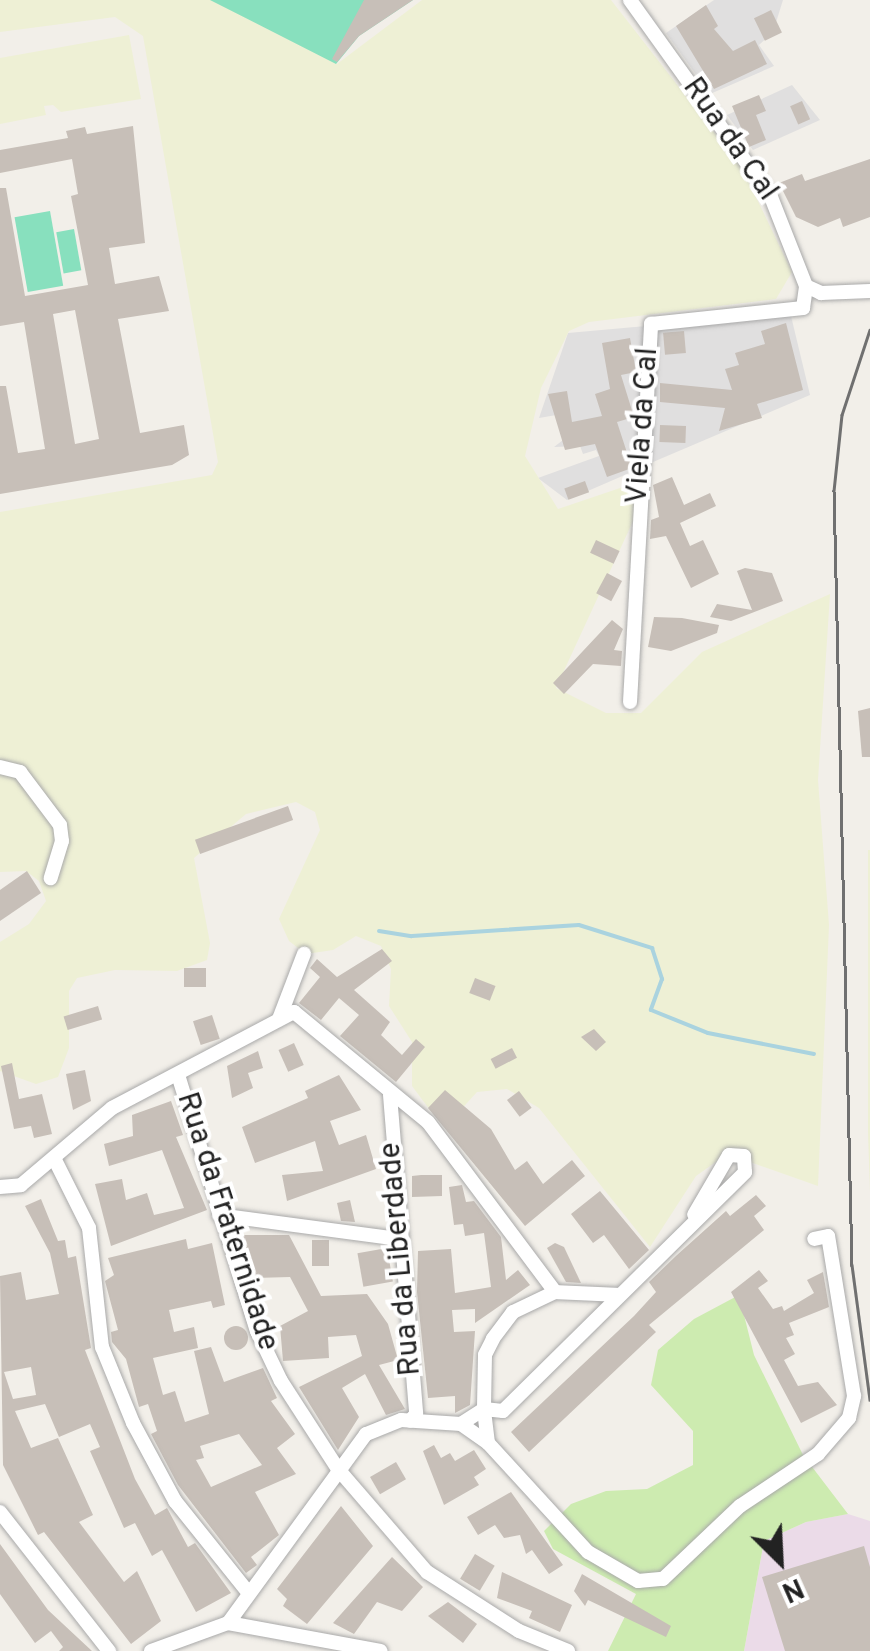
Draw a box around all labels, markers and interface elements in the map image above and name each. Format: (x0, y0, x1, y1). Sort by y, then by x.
street label: Rua da Cal (673, 71, 785, 209)
street label: Viela da Cal (621, 347, 667, 505)
street label: Rua da Fraternidade (167, 1088, 285, 1356)
street label: Rua da Liberdade (374, 1141, 430, 1377)
north arrow (730, 1511, 830, 1611)
text: N (776, 1568, 809, 1609)

